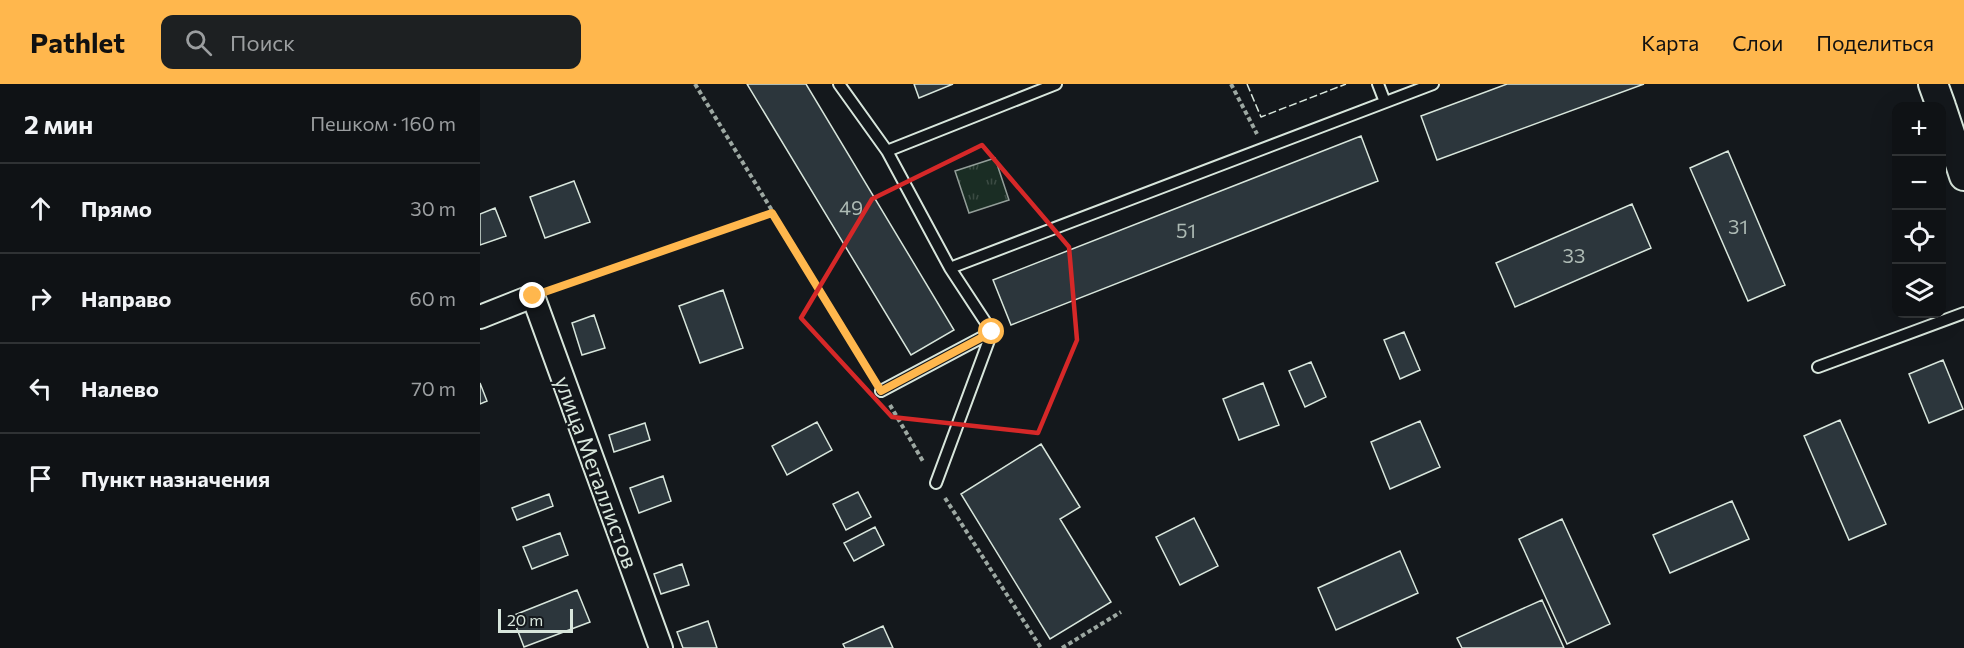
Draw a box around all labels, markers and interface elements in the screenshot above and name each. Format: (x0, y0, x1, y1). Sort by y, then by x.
search box (161, 15, 581, 69)
text: Pathlet (30, 25, 125, 59)
icon: search (182, 26, 215, 59)
text: Поиск (230, 29, 295, 56)
text: Карта (1641, 30, 1699, 55)
text: Слои (1732, 30, 1783, 55)
text: Поделиться (1816, 30, 1934, 55)
map controls (1892, 102, 1946, 318)
button: + (1892, 102, 1946, 156)
text: 2 мин (24, 108, 93, 139)
text: Пешком · 160 m (310, 111, 456, 135)
button: − (1892, 156, 1946, 210)
icon: ahead (24, 192, 57, 225)
text: Прямо (81, 195, 152, 222)
house number: 49 (839, 195, 863, 219)
text: 30 m (410, 196, 456, 220)
button: locate (1892, 210, 1946, 264)
house number: 31 (1728, 214, 1748, 238)
house number: 51 (1176, 218, 1196, 242)
house number: 33 (1563, 243, 1585, 267)
button: layers (1892, 264, 1946, 318)
icon: right (24, 282, 57, 315)
route end (519, 282, 545, 308)
text: Направо (81, 285, 171, 312)
text: 60 m (410, 286, 456, 310)
route start (978, 318, 1004, 344)
icon: left (24, 372, 57, 405)
street label: улица Металлистов (550, 372, 644, 572)
text: Налево (81, 375, 159, 402)
text: 70 m (411, 376, 456, 400)
icon: arrive (24, 462, 57, 495)
text: Пункт назначения (81, 465, 270, 492)
scale bar (498, 606, 573, 634)
text: 20 m (507, 610, 543, 629)

